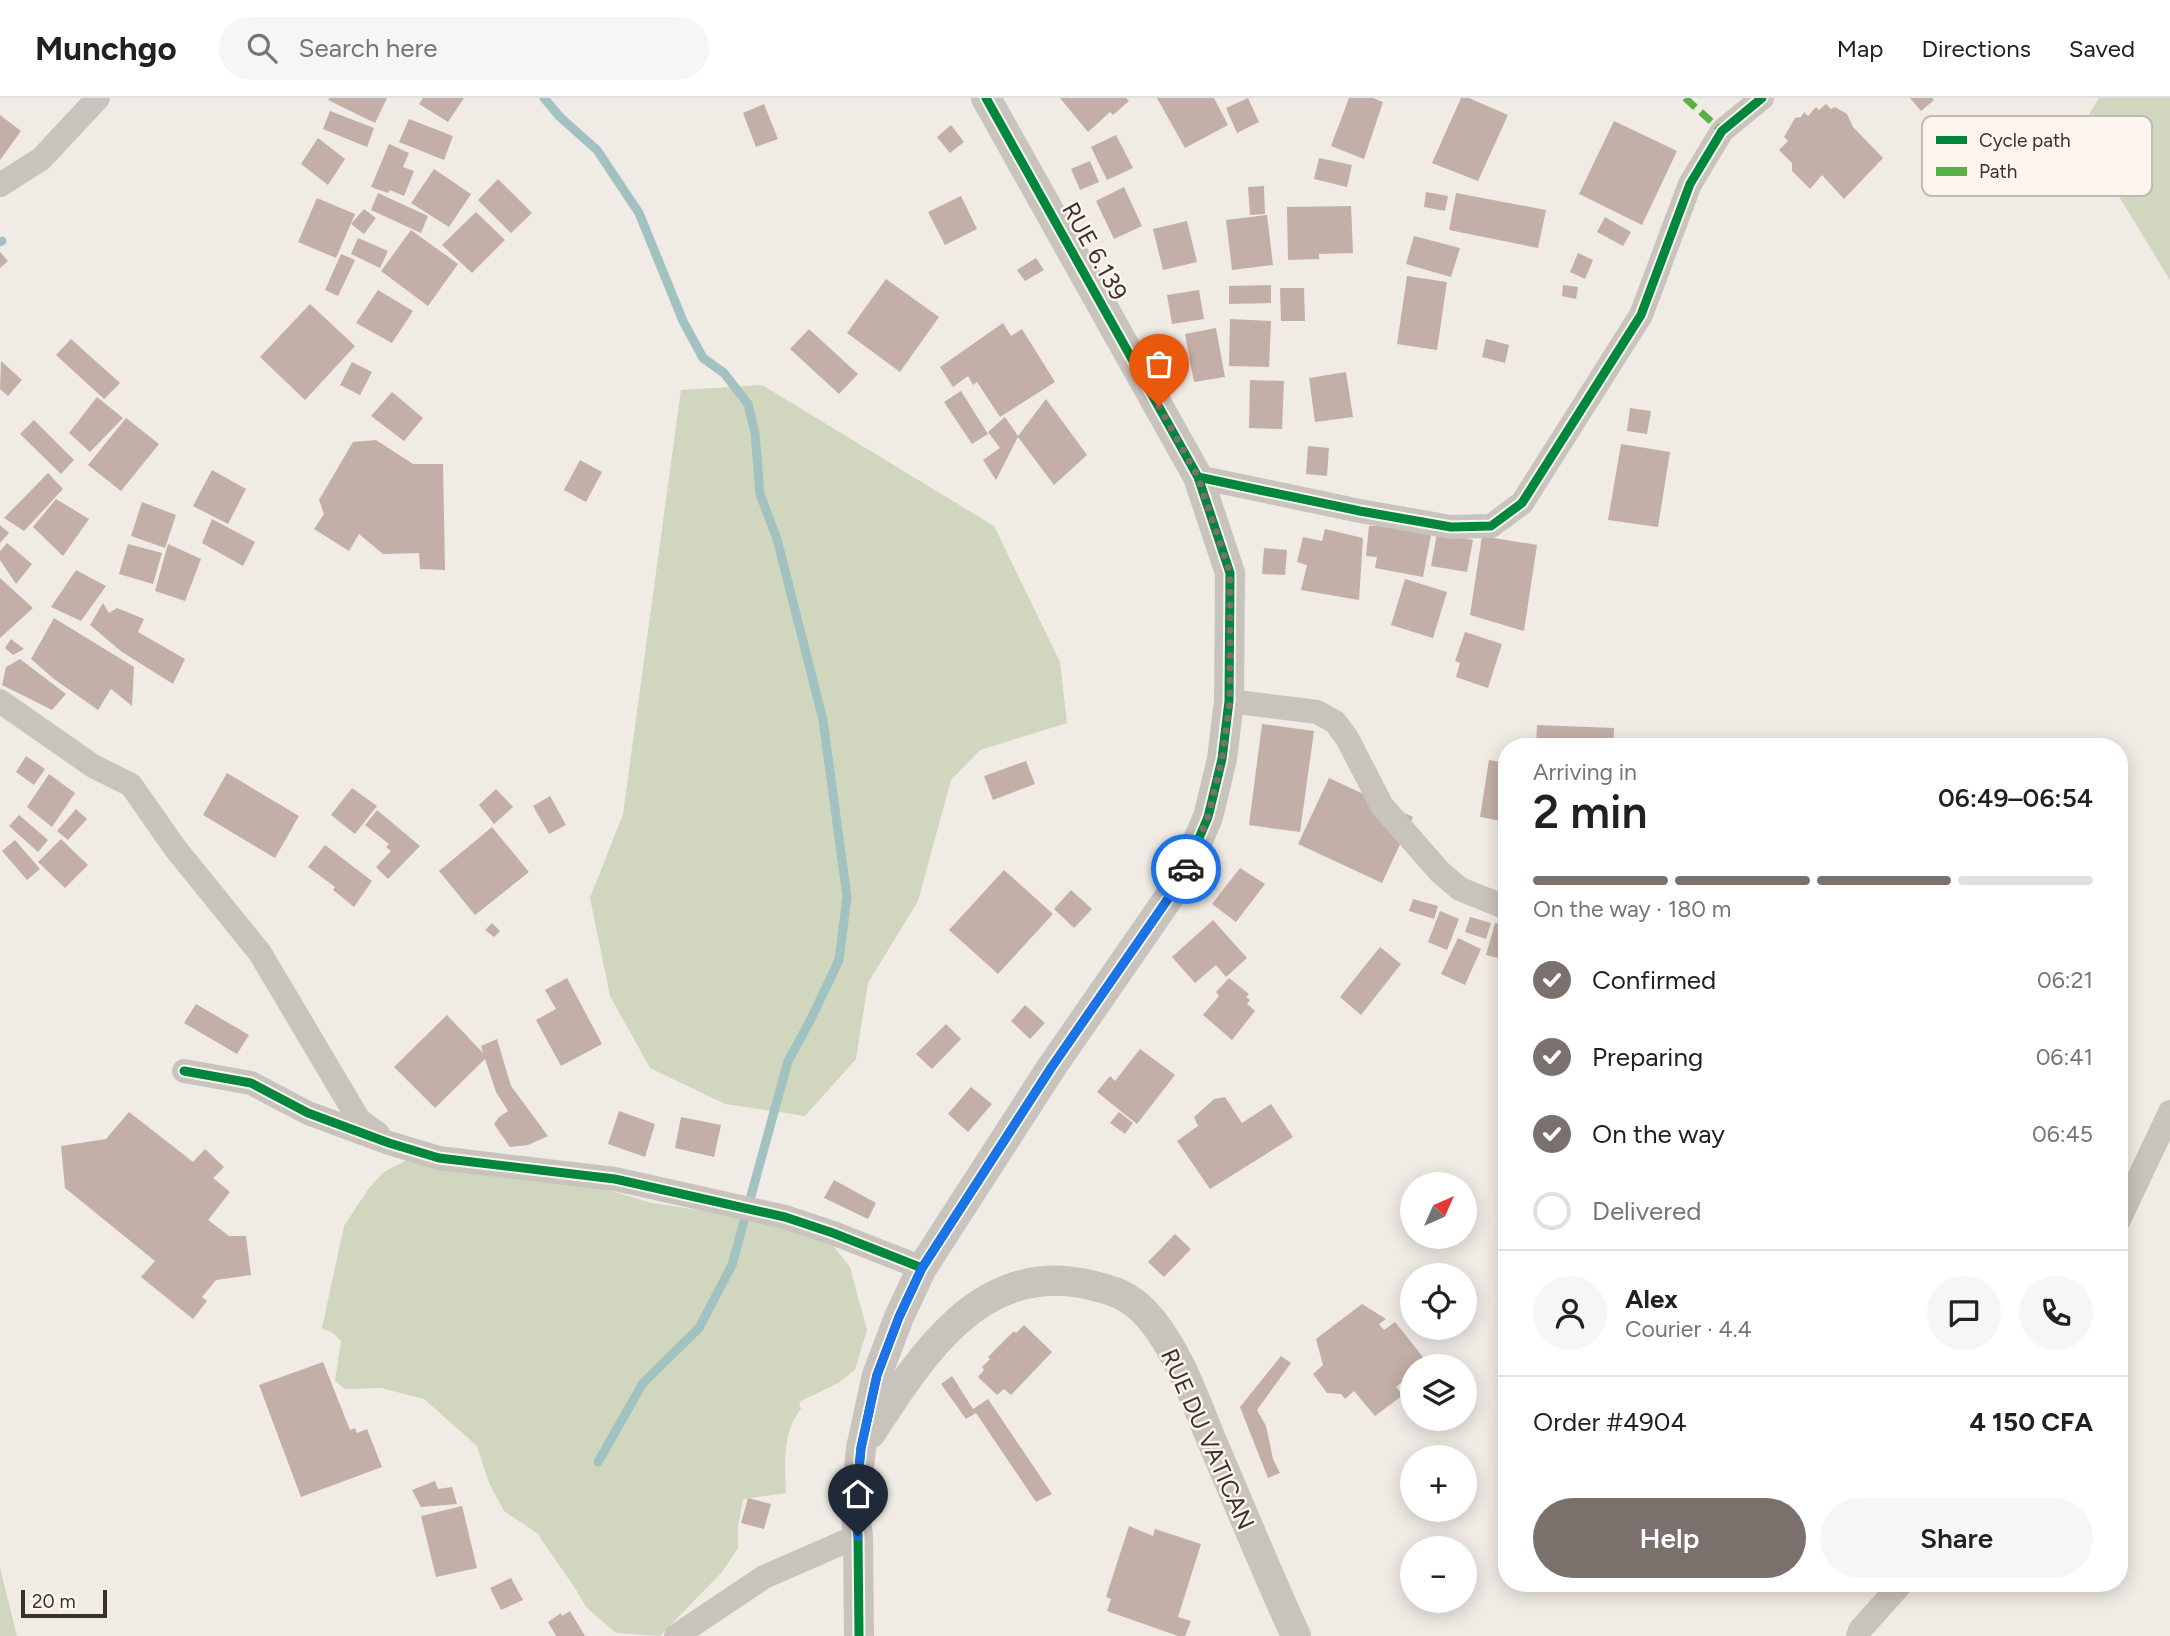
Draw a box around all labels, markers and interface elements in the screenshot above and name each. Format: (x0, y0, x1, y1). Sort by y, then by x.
search box (219, 17, 709, 80)
text: Munchgo (35, 29, 177, 68)
icon: search (243, 29, 281, 67)
text: Search here (299, 32, 438, 64)
text: Map (1837, 34, 1883, 63)
text: Directions (1921, 34, 2031, 63)
text: Saved (2069, 34, 2135, 63)
legend (1922, 116, 2152, 196)
text: Cycle path (1979, 129, 2071, 152)
text: Path (1979, 160, 2017, 183)
street label: RUE 6.139 (1056, 197, 1134, 305)
pin (1129, 334, 1189, 406)
icon: bag (1140, 345, 1178, 383)
text: Arriving in (1533, 758, 1637, 786)
text: 06:49–06:54 (1938, 782, 2093, 814)
text: 2 min (1533, 784, 1648, 840)
courier (1151, 834, 1221, 904)
icon: car (1167, 850, 1205, 888)
text: On the way · 180 m (1533, 895, 1731, 923)
icon: check (1533, 961, 1571, 999)
text: Confirmed (1592, 964, 1716, 996)
text: 06:21 (2037, 966, 2093, 994)
icon: check (1533, 1038, 1571, 1076)
text: Preparing (1592, 1041, 1703, 1073)
text: 06:41 (2036, 1043, 2093, 1071)
icon: check (1533, 1115, 1571, 1153)
text: On the way (1592, 1118, 1725, 1150)
text: 06:45 (2032, 1120, 2093, 1148)
north arrow (1400, 1172, 1477, 1250)
map controls (1400, 1172, 1477, 1613)
text: Delivered (1592, 1195, 1701, 1227)
button: locate (1400, 1263, 1477, 1340)
button: person (1533, 1276, 1607, 1350)
button: chat (1927, 1276, 2001, 1350)
button: phone (2019, 1276, 2093, 1350)
text: Alex (1625, 1283, 1678, 1315)
text: Courier · 4.4 (1625, 1315, 1752, 1343)
street label: RUE DU VATICAN (1155, 1344, 1261, 1534)
button: layers (1400, 1354, 1477, 1431)
text: Order #4904 (1533, 1406, 1687, 1438)
text: 4 150 CFA (1969, 1406, 2093, 1438)
button: + (1400, 1445, 1477, 1522)
pin (828, 1464, 888, 1536)
icon: home (839, 1475, 877, 1513)
button: Help (1533, 1498, 1806, 1578)
button: Share (1820, 1498, 2093, 1578)
button: − (1400, 1536, 1477, 1613)
scale bar (21, 1587, 107, 1619)
text: 20 m (32, 1590, 76, 1613)

